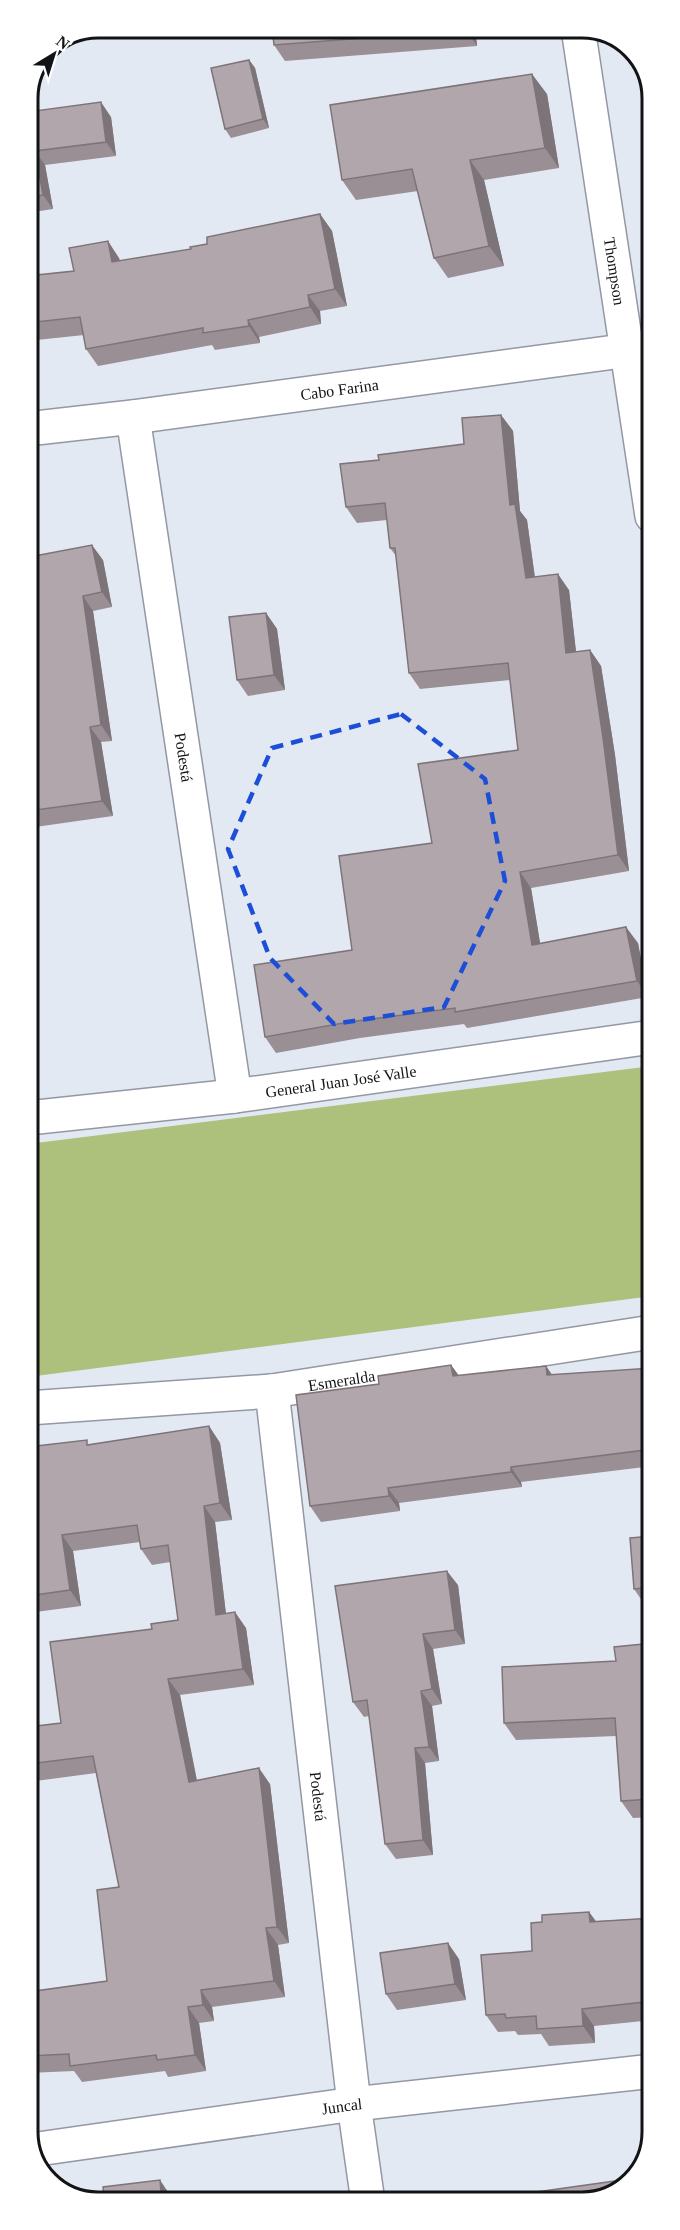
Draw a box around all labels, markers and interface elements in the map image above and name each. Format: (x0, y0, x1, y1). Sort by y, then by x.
north arrow (24, 24, 84, 84)
text: N (53, 32, 73, 53)
street label: Thompson (601, 236, 628, 306)
street label: Cabo Farina (299, 375, 380, 403)
street label: Podestá (172, 731, 196, 783)
street label: General Juan José Valle (264, 1062, 417, 1100)
street label: Esmeralda (307, 1367, 376, 1394)
street label: Podestá (307, 1771, 330, 1822)
street label: Juncal (320, 2095, 364, 2117)

